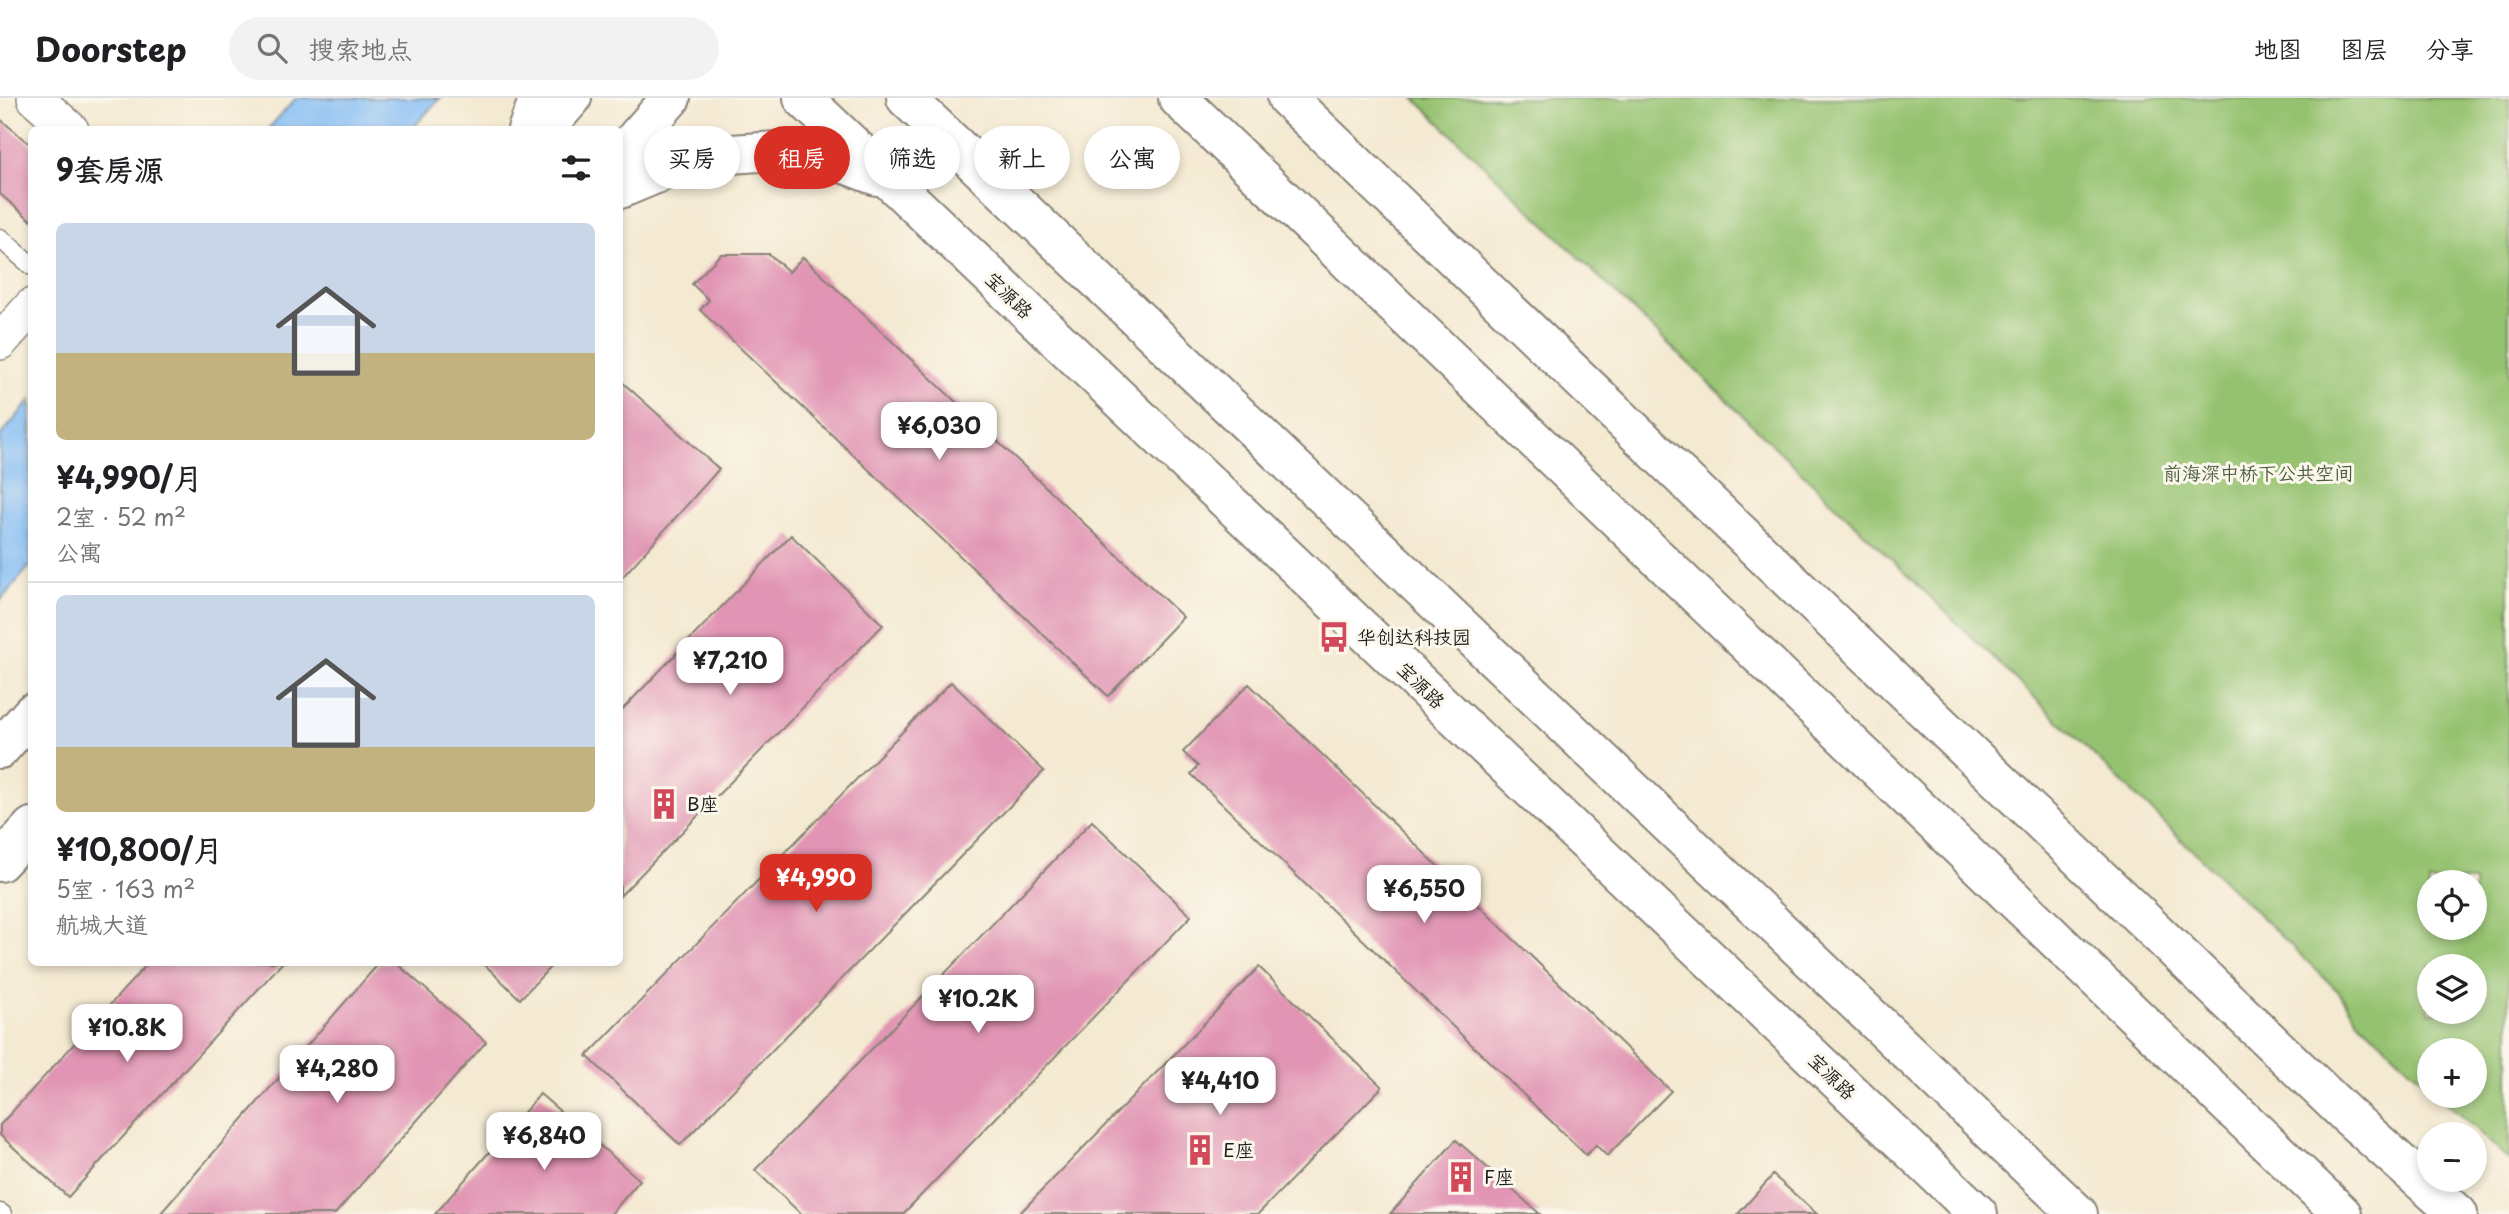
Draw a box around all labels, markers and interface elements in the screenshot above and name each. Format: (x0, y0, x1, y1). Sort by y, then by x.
search box (229, 17, 719, 80)
text: Doorstep (35, 23, 187, 73)
icon: search (253, 29, 291, 67)
text: 搜索地点 (309, 29, 413, 68)
text: 地图 (2254, 30, 2302, 66)
text: 图层 (2340, 30, 2388, 66)
text: 分享 (2426, 30, 2474, 66)
chip: 买房 (644, 126, 740, 189)
chip: 租房 (754, 126, 850, 189)
chip: 筛选 (864, 126, 960, 189)
chip: 新上 (974, 126, 1070, 189)
chip: 公寓 (1084, 126, 1180, 189)
text: 9套房源 (56, 146, 164, 191)
icon: filters (557, 149, 595, 187)
street label: 宝源路 (979, 264, 1040, 324)
icon: home (263, 268, 389, 394)
pin: ¥6,030 (882, 402, 996, 462)
text: ¥6,030 (897, 407, 981, 442)
text: ¥4,990/月 (56, 454, 203, 499)
park label: 前海深中桥下公共空间 (2163, 458, 2353, 486)
text: 2室 · 52 m² (56, 499, 186, 534)
text: 公寓 (56, 534, 102, 569)
bus stop icon: 华创达科技园 (1317, 620, 1351, 654)
place label: 华创达科技园 (1357, 622, 1471, 650)
pin: ¥7,210 (673, 638, 787, 697)
icon: home (263, 640, 389, 766)
text: ¥7,210 (692, 642, 768, 677)
street label: 宝源路 (1391, 654, 1452, 714)
building icon: B座 (647, 787, 681, 821)
place label: B座 (687, 789, 719, 817)
text: ¥10,800/月 (56, 826, 223, 871)
pin: ¥4,990 (759, 854, 873, 914)
text: ¥4,990 (776, 859, 856, 894)
pin: ¥6,550 (1367, 866, 1481, 925)
text: ¥6,550 (1383, 870, 1465, 905)
map controls (2417, 870, 2487, 1192)
button: locate (2417, 870, 2487, 940)
text: 5室 · 163 m² (56, 871, 195, 906)
text: 航城大道 (56, 906, 148, 941)
button: layers (2417, 954, 2487, 1024)
pin: ¥10.2K (921, 976, 1035, 1035)
text: ¥10.2K (938, 980, 1018, 1015)
pin: ¥10.8K (70, 1004, 184, 1064)
text: ¥10.8K (88, 1009, 166, 1044)
button: + (2417, 1038, 2487, 1108)
street label: 宝源路 (1802, 1045, 1863, 1105)
pin: ¥4,280 (280, 1046, 394, 1105)
text: ¥4,280 (296, 1050, 378, 1085)
pin: ¥4,410 (1163, 1058, 1277, 1117)
text: ¥4,410 (1181, 1062, 1259, 1097)
pin: ¥6,840 (487, 1112, 601, 1172)
text: ¥6,840 (502, 1117, 586, 1152)
button: − (2417, 1122, 2487, 1192)
building icon: E座 (1183, 1133, 1217, 1167)
place label: E座 (1223, 1135, 1254, 1163)
building icon: F座 (1444, 1160, 1478, 1194)
place label: F座 (1484, 1162, 1514, 1190)

